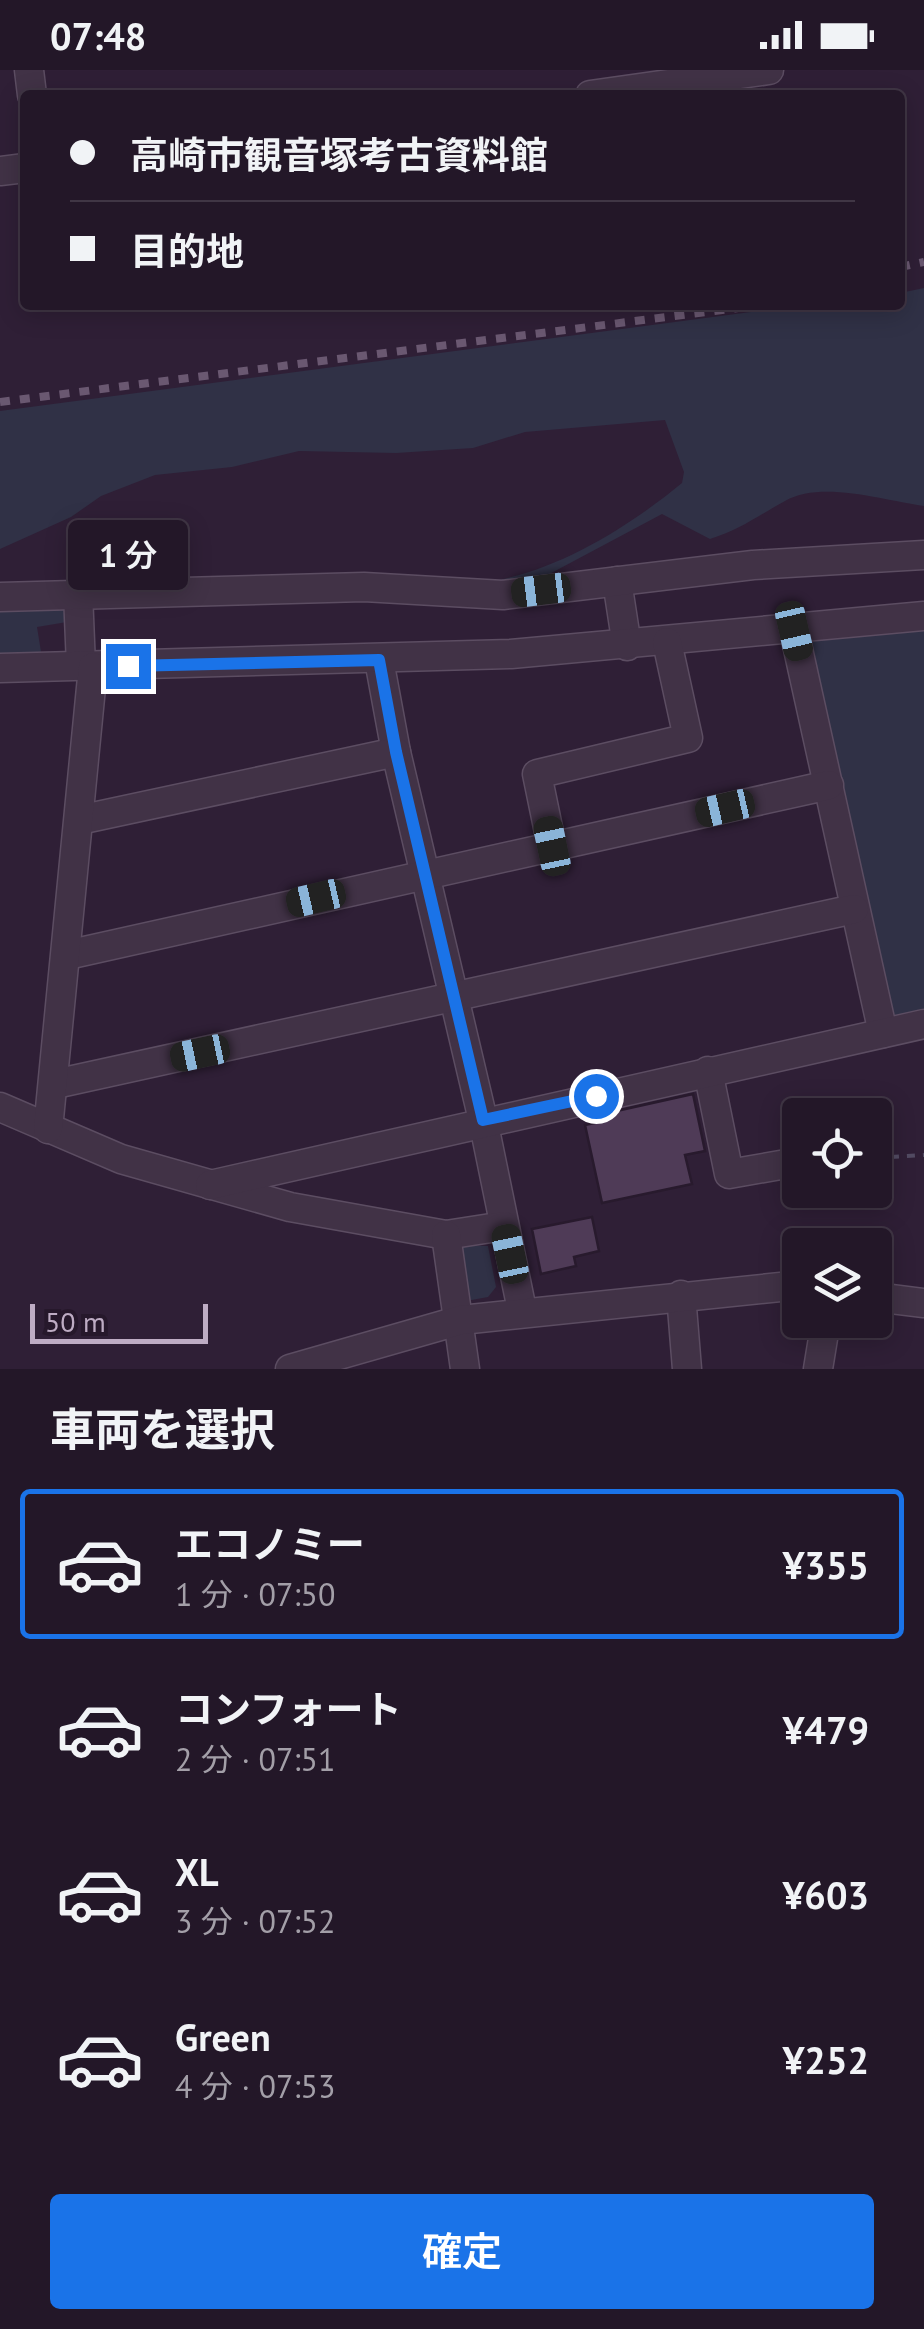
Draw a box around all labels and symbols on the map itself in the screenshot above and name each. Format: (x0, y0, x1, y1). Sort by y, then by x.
callout: 1 分 (68, 521, 188, 591)
car (509, 571, 573, 609)
car (773, 598, 815, 664)
route end (106, 644, 151, 689)
car (692, 787, 758, 829)
car (531, 814, 573, 878)
car (283, 877, 349, 919)
car (168, 1032, 232, 1074)
route start (574, 1074, 619, 1119)
car (489, 1222, 531, 1286)
scale bar (30, 1299, 208, 1344)

